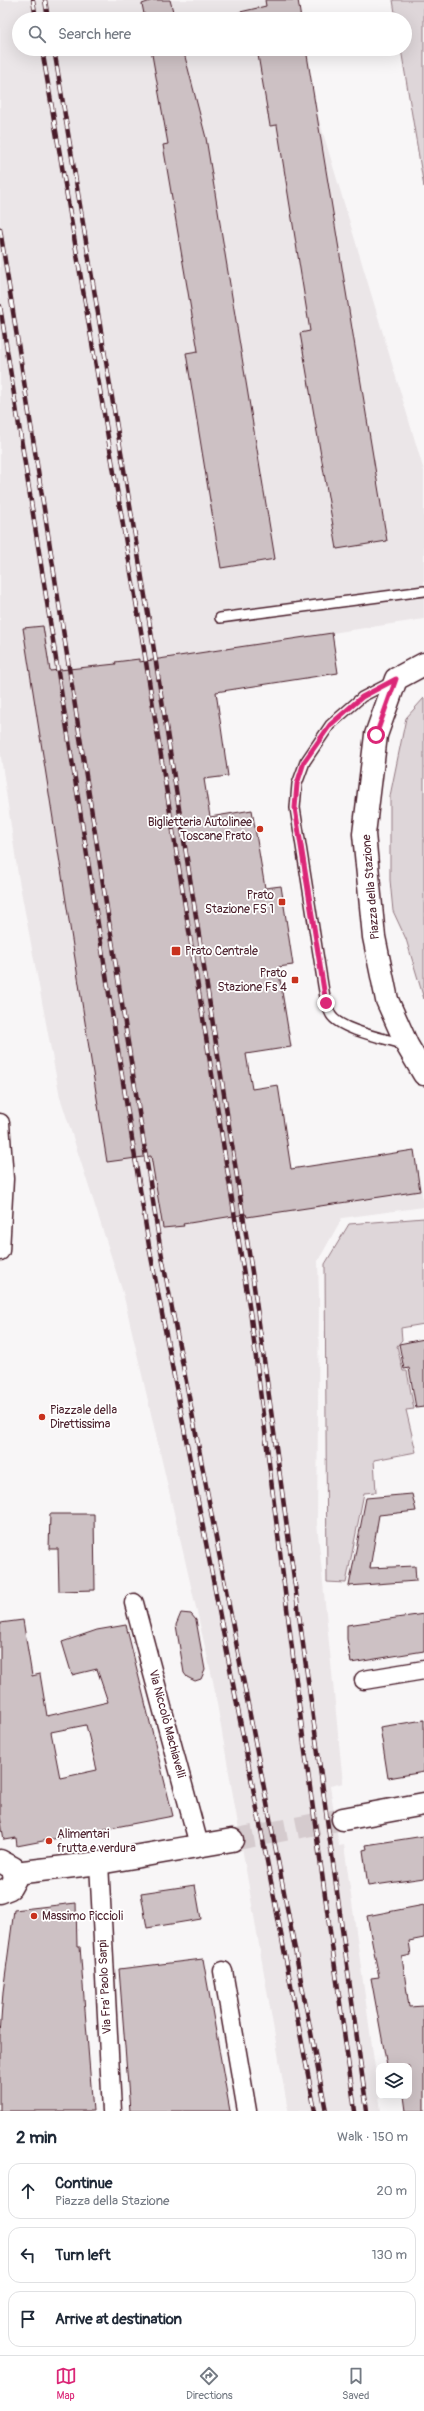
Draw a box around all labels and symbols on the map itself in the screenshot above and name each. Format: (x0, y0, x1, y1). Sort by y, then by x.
route start (367, 726, 385, 744)
place label: Biglietteria Autolinee Toscane Prato (148, 815, 253, 844)
marker: Biglietteria Autolinee Toscane Prato (255, 824, 265, 834)
street label: Piazza della Stazione (359, 834, 383, 940)
place label: Prato Stazione FS 1 (205, 888, 275, 917)
marker: Prato Stazione FS 1 (277, 897, 287, 907)
place label: Prato Centrale (185, 944, 258, 959)
marker: Prato Centrale (170, 945, 182, 957)
place label: Prato Stazione Fs 4 (217, 966, 288, 995)
marker: Prato Stazione Fs 4 (290, 975, 300, 985)
route end (317, 994, 335, 1012)
place label: Piazzale della Direttissima (50, 1403, 117, 1432)
marker: Piazzale della Direttissima (37, 1412, 47, 1422)
street label: Via Niccolò Machiavelli (145, 1668, 189, 1780)
place label: Alimentari frutta e verdura (57, 1827, 136, 1856)
marker: Alimentari frutta e verdura (44, 1836, 54, 1846)
place label: Massimo Piccioli (42, 1909, 123, 1924)
marker: Massimo Piccioli (29, 1911, 39, 1921)
street label: Via Fra' Paolo Sarpi (95, 1940, 115, 2034)

